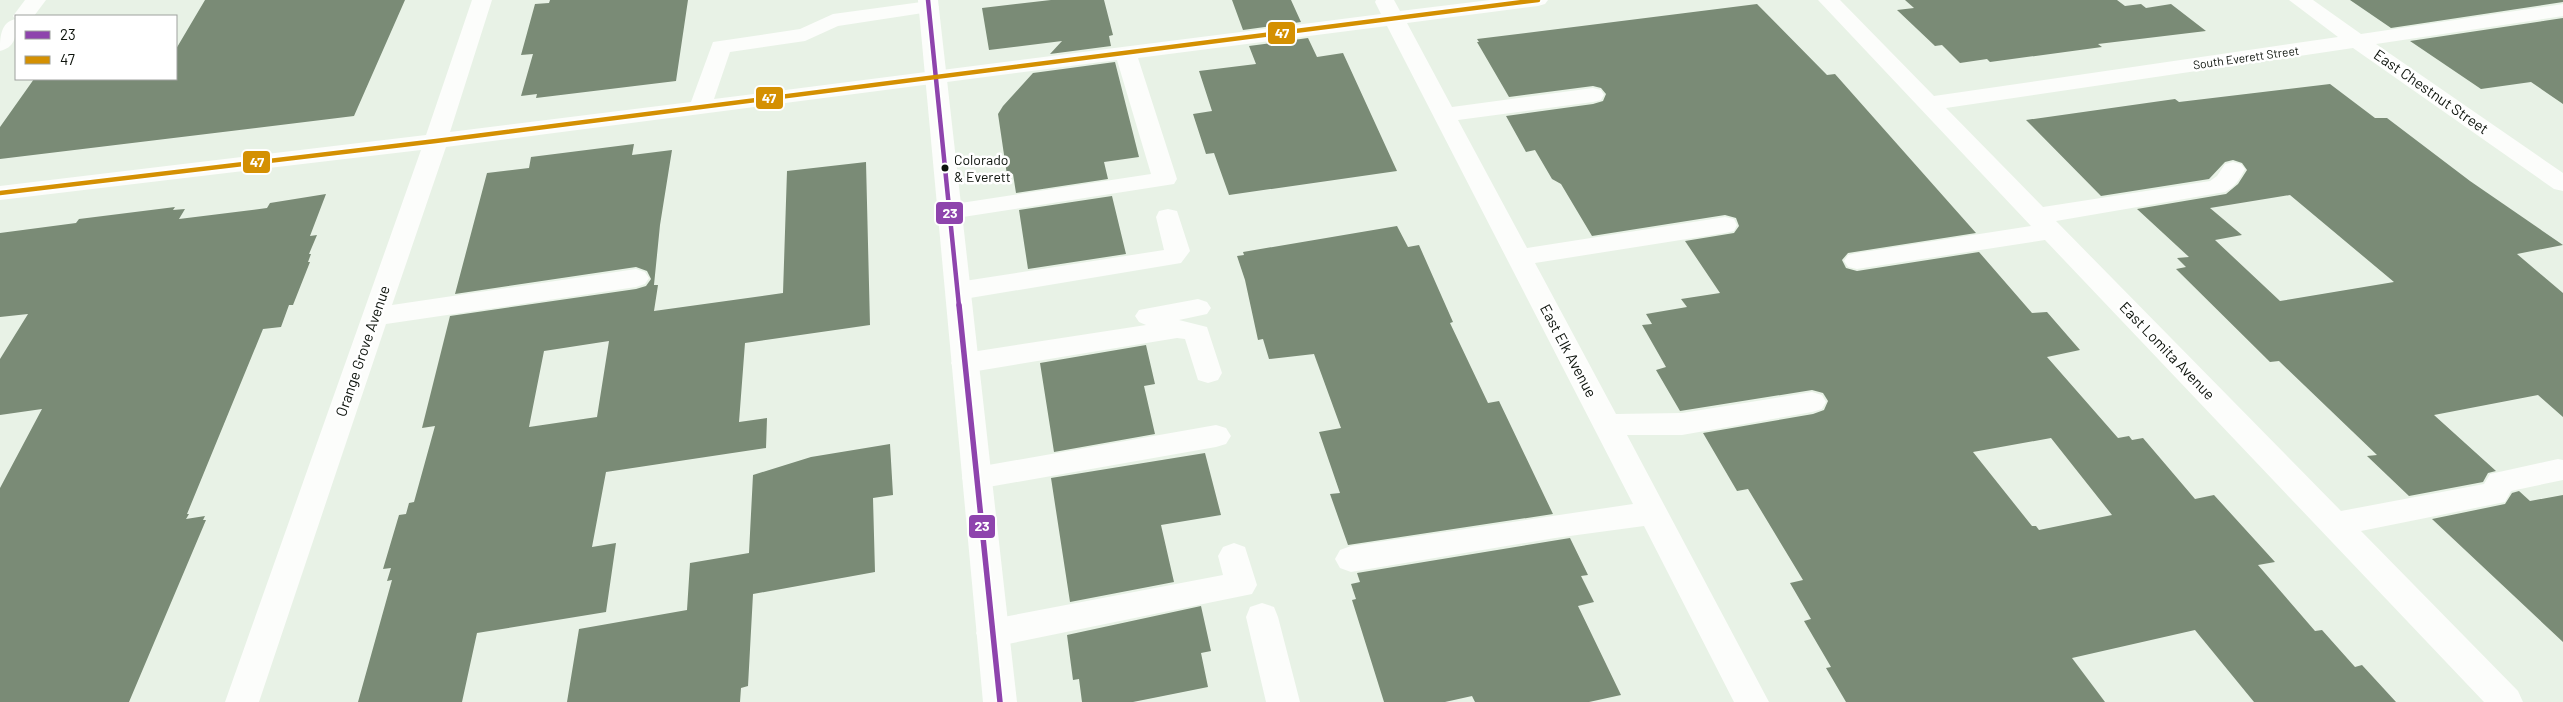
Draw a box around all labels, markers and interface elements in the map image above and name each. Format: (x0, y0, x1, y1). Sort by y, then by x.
legend (15, 15, 178, 80)
line badge: 47 (1267, 21, 1296, 45)
text: 47 (1275, 24, 1289, 41)
text: 23 (60, 25, 76, 43)
street label: South Everett Street (2192, 43, 2300, 71)
street label: East Chestnut Street (2371, 45, 2492, 137)
text: 47 (60, 50, 75, 68)
line badge: 47 (755, 86, 784, 110)
text: 47 (762, 89, 776, 106)
line badge: 47 (242, 150, 271, 174)
place label: Colorado & Everett (954, 151, 1011, 185)
text: 47 (250, 153, 264, 170)
marker: Colorado & Everett (940, 163, 950, 173)
line badge: 23 (935, 201, 964, 225)
text: 23 (942, 204, 958, 221)
street label: Orange Grove Avenue (331, 283, 393, 419)
street label: East Lomita Avenue (2116, 298, 2219, 403)
street label: East Elk Avenue (1537, 301, 1601, 400)
line badge: 23 (968, 514, 996, 539)
text: 23 (974, 517, 990, 534)

